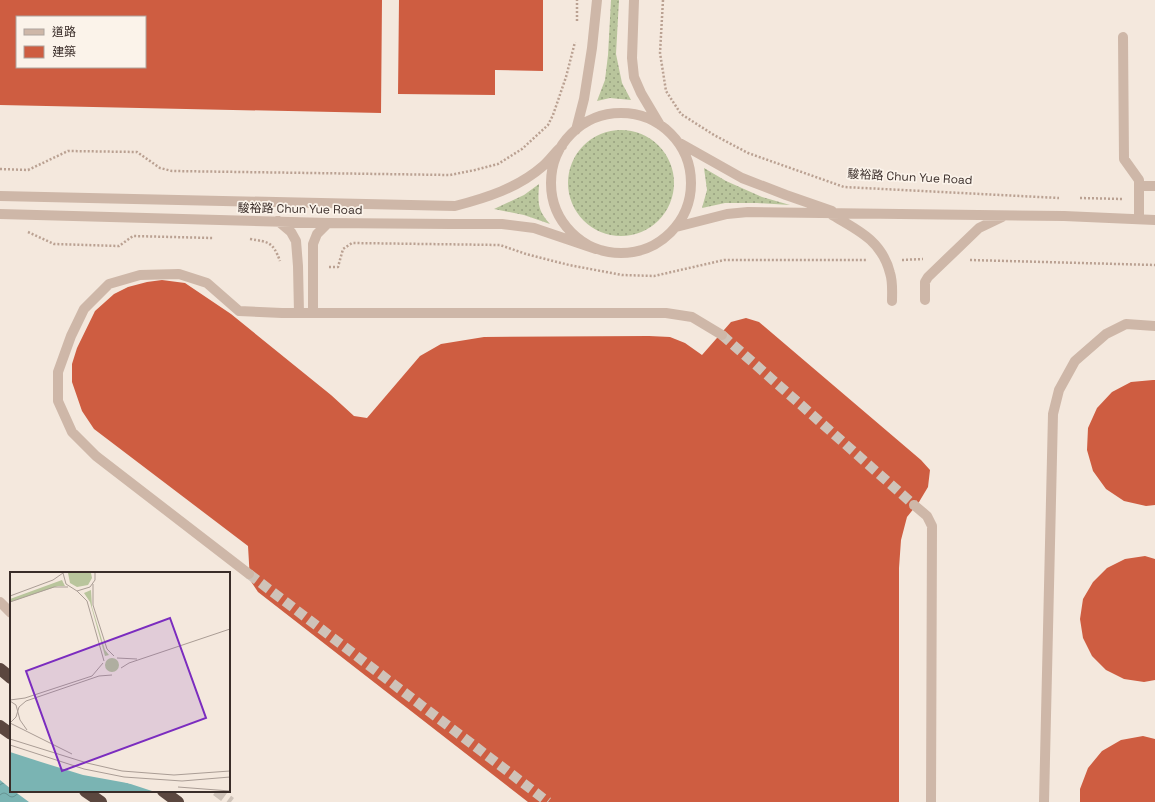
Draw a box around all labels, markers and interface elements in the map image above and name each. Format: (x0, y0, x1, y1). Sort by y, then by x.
legend (16, 16, 146, 68)
text: 道路 (52, 24, 76, 40)
text: 建築 (52, 44, 76, 60)
street label: 駿裕路 Chun Yue Road (847, 166, 973, 188)
street label: 駿裕路 Chun Yue Road (237, 200, 363, 218)
inset map (10, 572, 230, 792)

